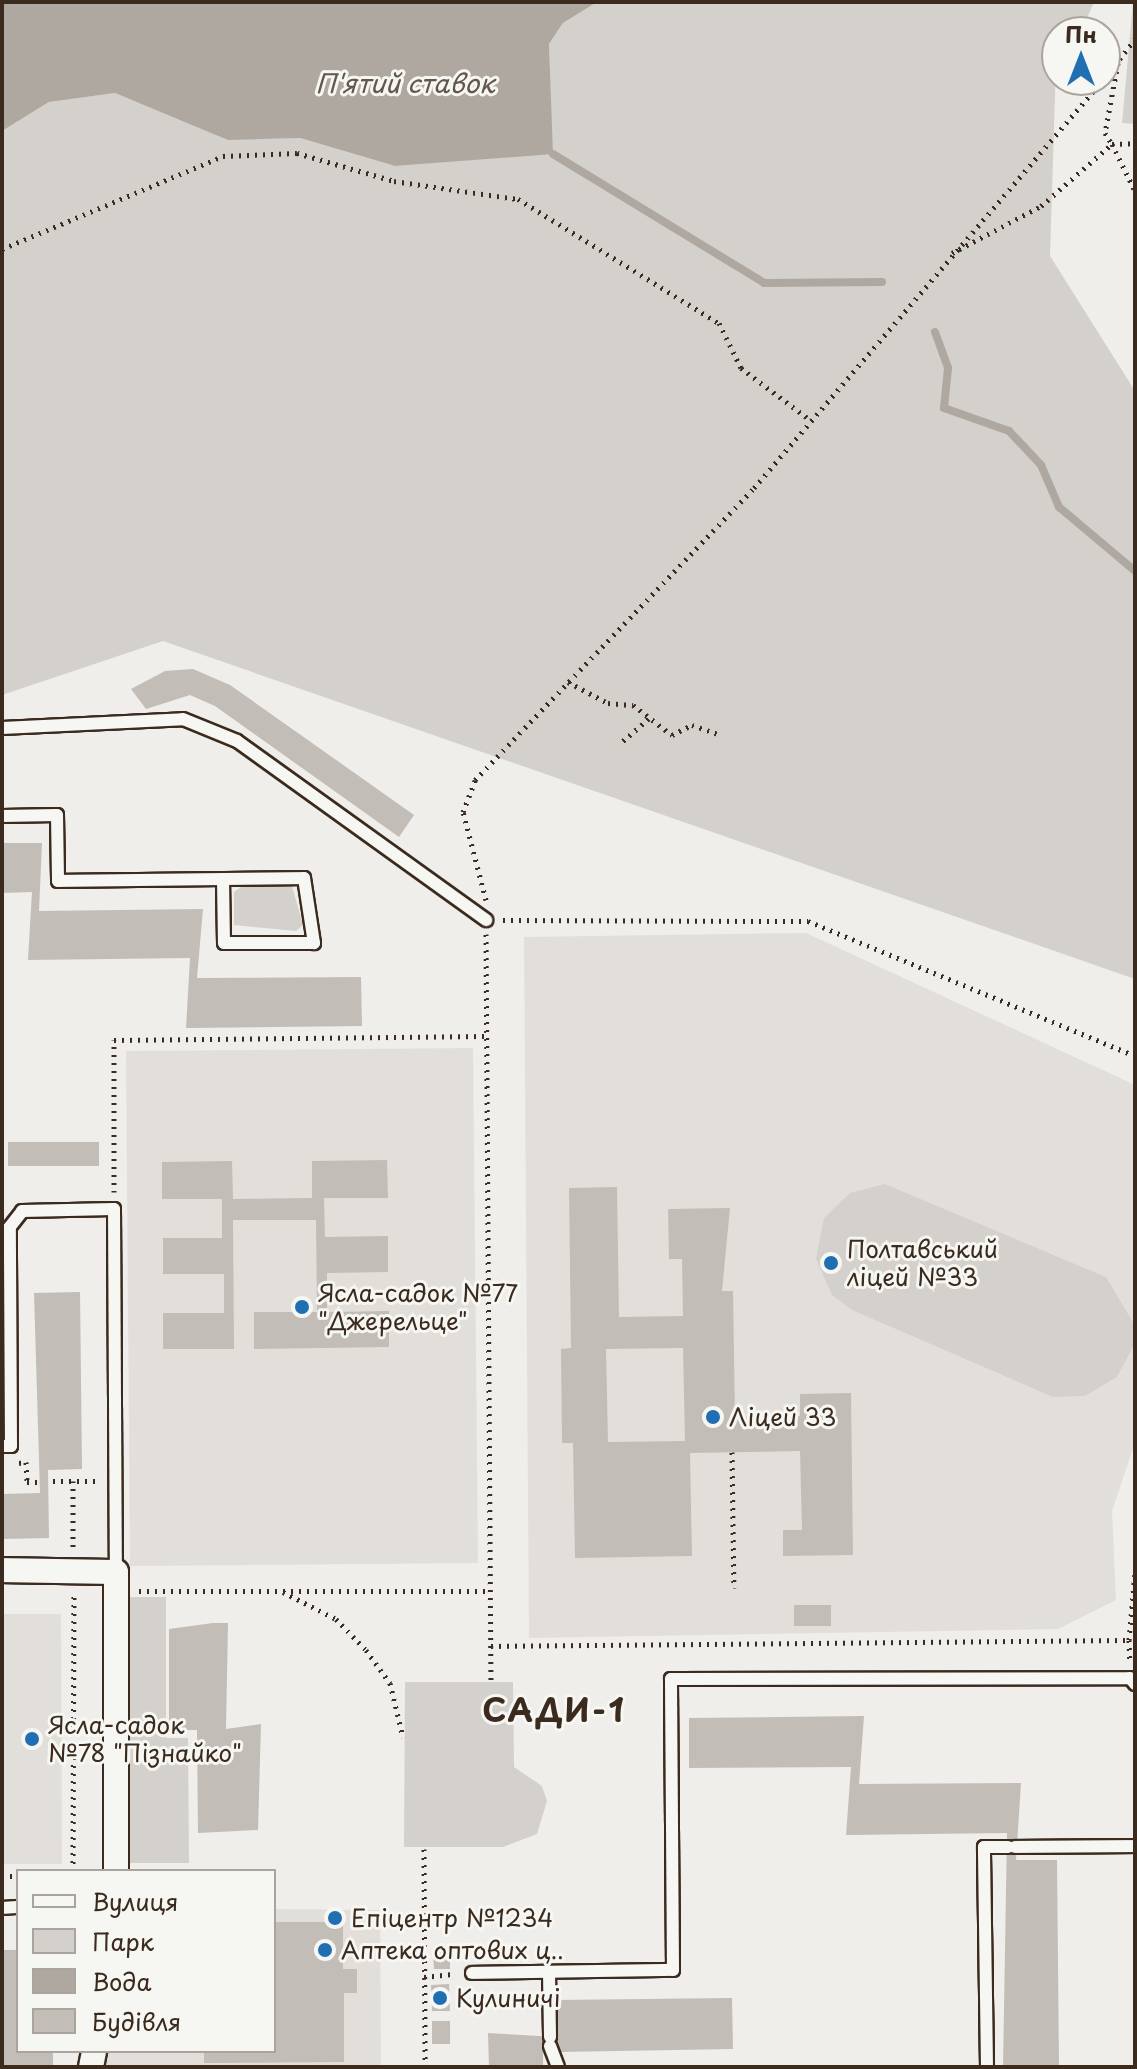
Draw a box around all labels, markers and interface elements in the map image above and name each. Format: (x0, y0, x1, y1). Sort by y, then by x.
north arrow (1041, 16, 1121, 96)
text: Пн (1065, 17, 1097, 50)
water label: П'ятий ставок (315, 67, 495, 99)
place label: Полтавський ліцей №33 (847, 1235, 998, 1291)
marker: Полтавський ліцей №33 (822, 1254, 840, 1272)
place label: Ясла-садок №77 "Джерельце" (318, 1279, 518, 1335)
marker: Ясла-садок №77 "Джерельце" (293, 1298, 311, 1316)
place label: Ліцей 33 (729, 1403, 836, 1431)
marker: Ліцей 33 (704, 1408, 722, 1426)
district label: САДИ-1 (482, 1690, 626, 1728)
place label: Ясла-садок №78 "Пізнайко" (48, 1711, 242, 1767)
marker: Ясла-садок №78 "Пізнайко" (23, 1730, 41, 1748)
legend (16, 1869, 276, 2053)
text: Вулиця (92, 1883, 178, 1919)
place label: Епіцентр №1234 (351, 1904, 553, 1932)
marker: Епіцентр №1234 (326, 1909, 344, 1927)
text: Парк (92, 1923, 154, 1959)
place label: Аптека оптових ц‥ (341, 1936, 565, 1964)
marker: Аптека оптових ц‥ (316, 1941, 334, 1959)
text: Вода (92, 1963, 151, 1999)
place label: Кулиничі (456, 1984, 560, 2012)
marker: Кулиничі (431, 1989, 449, 2007)
text: Будівля (92, 2003, 181, 2039)

